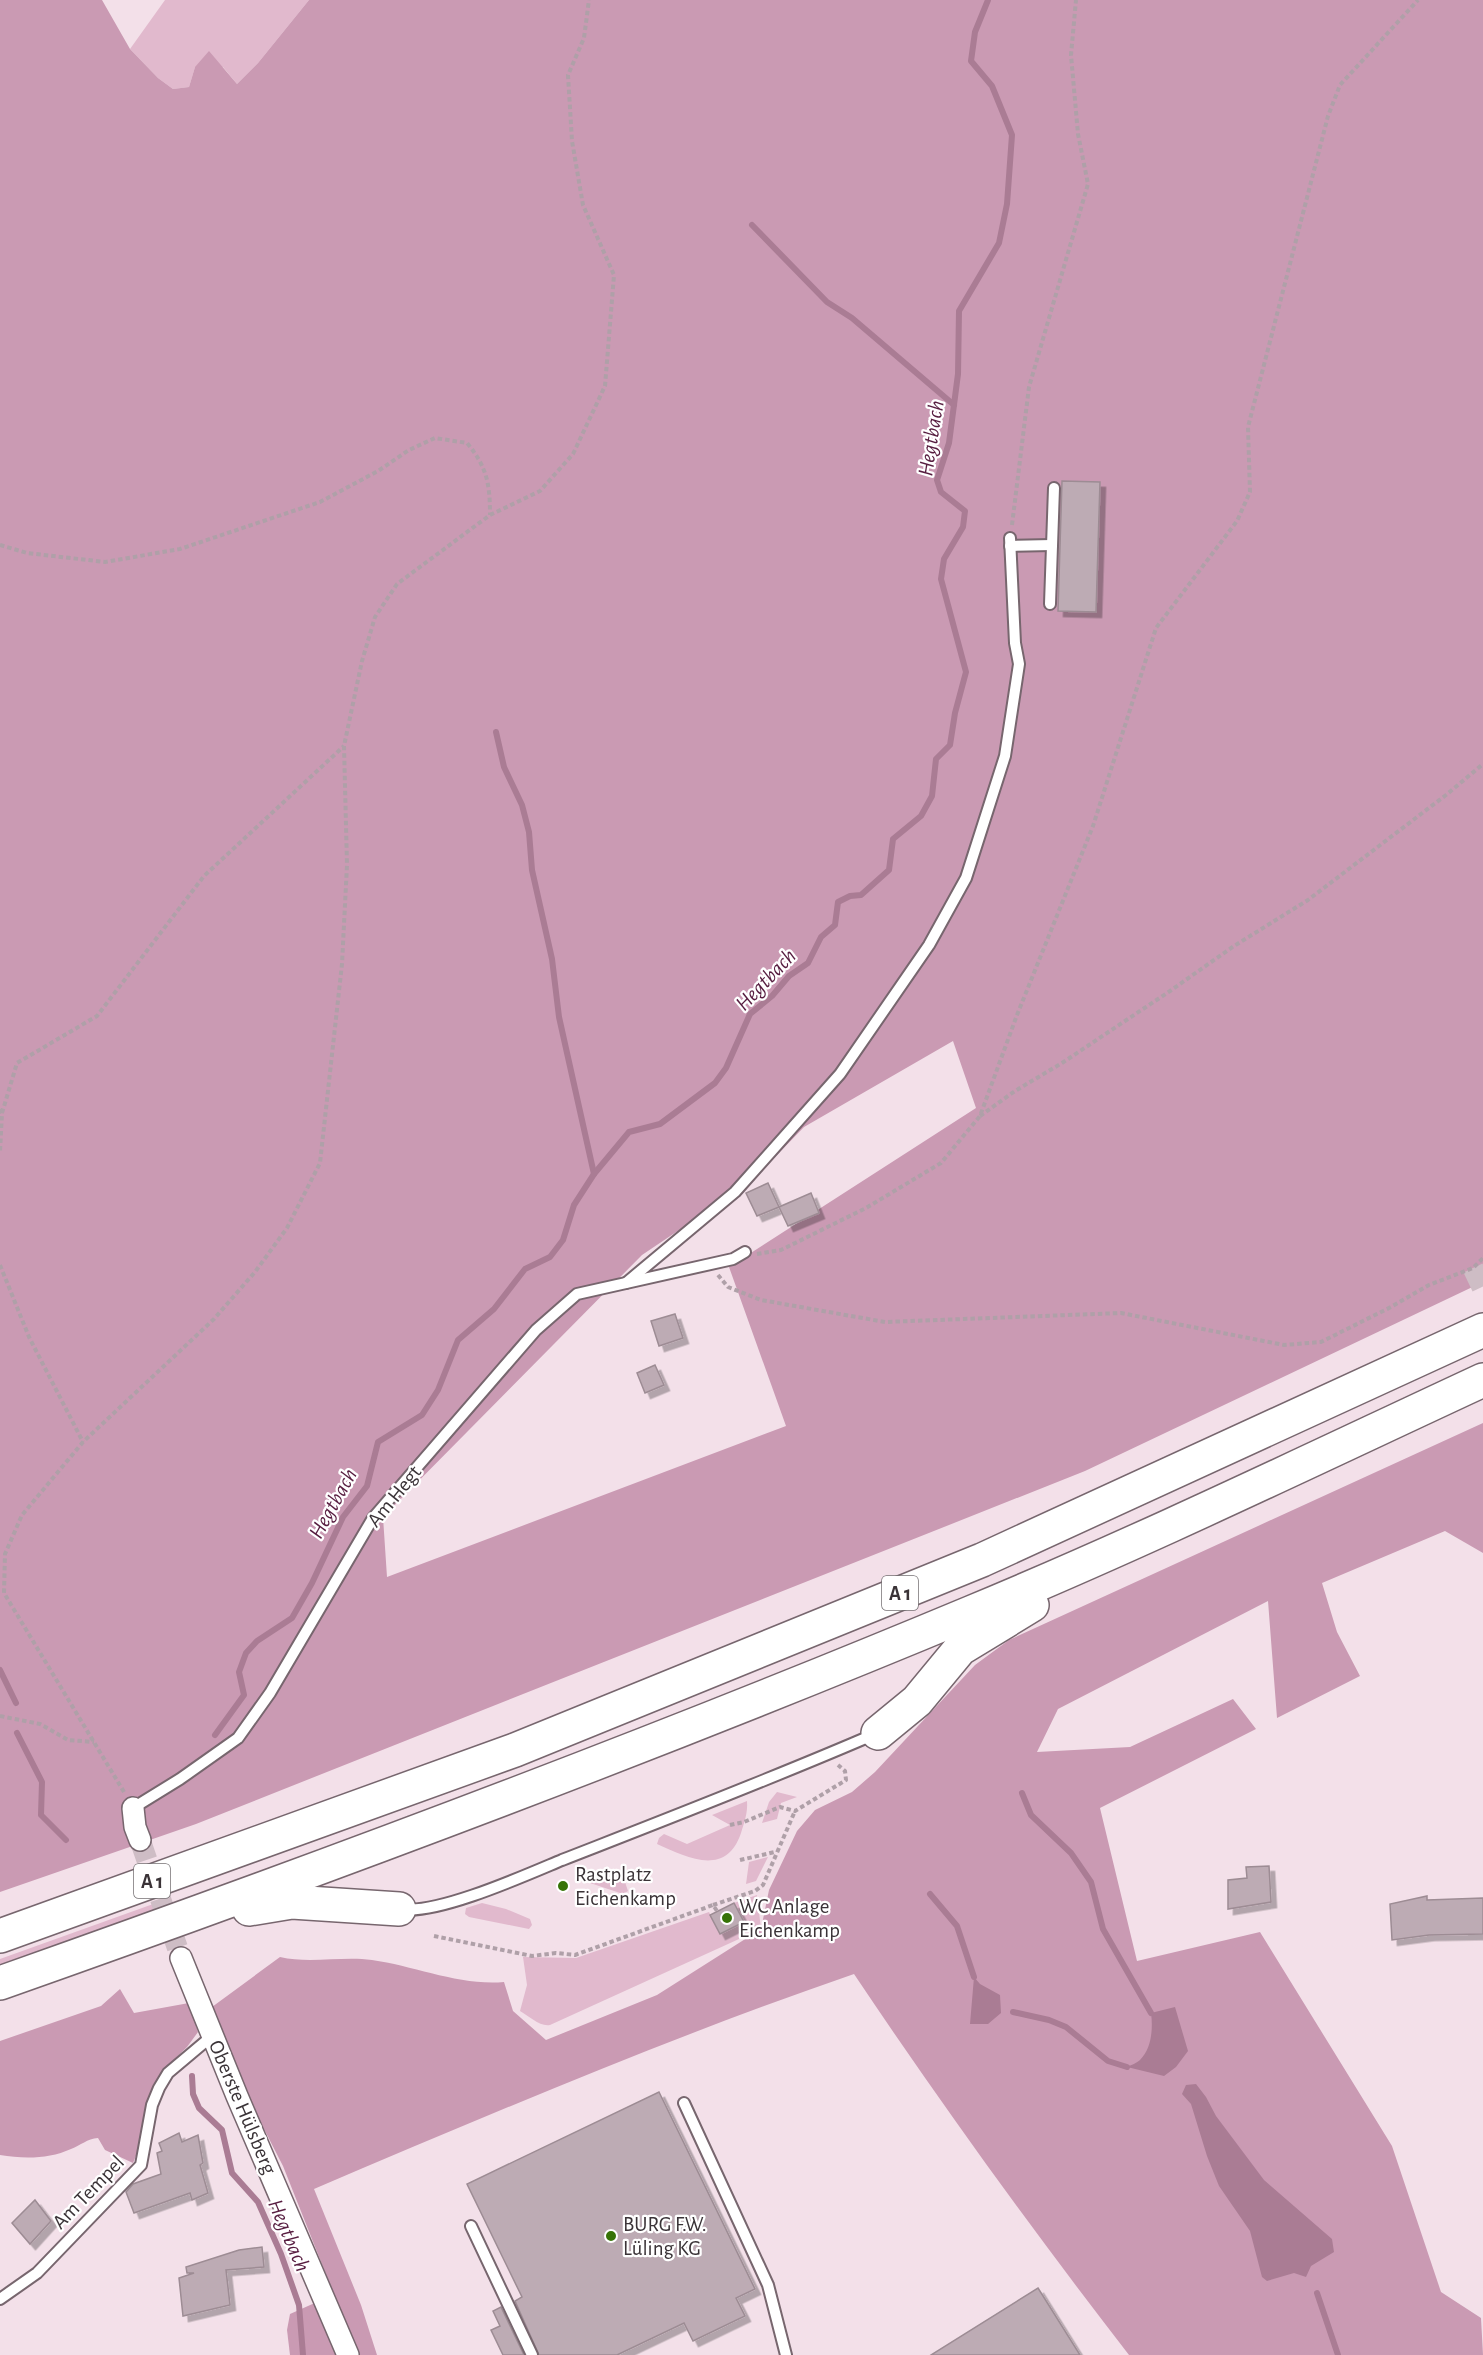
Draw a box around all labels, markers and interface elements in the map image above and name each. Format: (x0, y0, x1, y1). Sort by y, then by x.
water label: Hegtbach (914, 399, 948, 478)
water label: Hegtbach (731, 945, 800, 1015)
street label: Am Hegt (363, 1461, 426, 1531)
water label: Hegtbach (305, 1465, 361, 1542)
road number: A 1 (882, 1576, 918, 1610)
road number: A 1 (134, 1864, 170, 1898)
place label: Rastplatz Eichenkamp (575, 1864, 676, 1909)
marker: Rastplatz Eichenkamp (556, 1879, 570, 1893)
place label: WC Anlage Eichenkamp (739, 1896, 840, 1941)
marker: WC Anlage Eichenkamp (720, 1911, 734, 1925)
street label: Oberste Hülsberg (205, 2037, 280, 2178)
street label: Am Tempel (48, 2152, 128, 2233)
water label: Hegtbach (264, 2196, 314, 2275)
place label: BURG F.W. Lüling KG (623, 2214, 706, 2259)
marker: BURG F.W. Lüling KG (604, 2229, 618, 2243)

